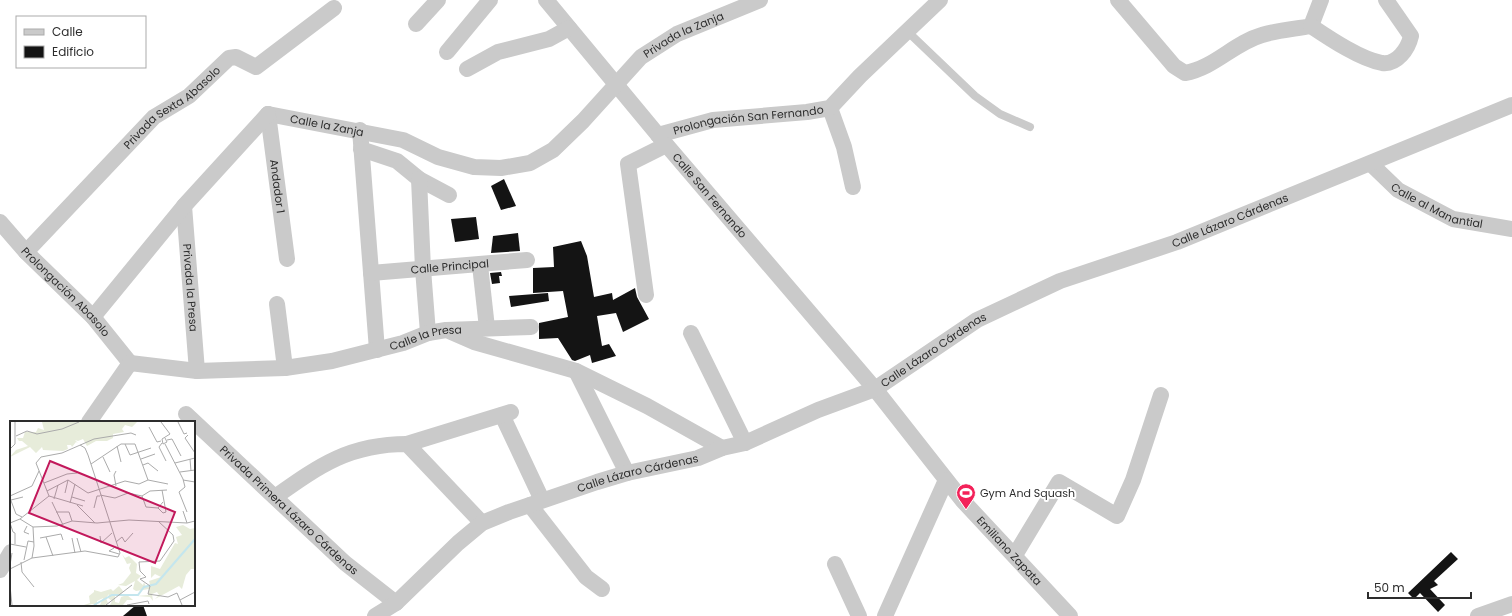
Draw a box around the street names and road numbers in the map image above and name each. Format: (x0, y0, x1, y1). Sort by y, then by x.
street label: Privada la Zanja (640, 8, 726, 62)
street label: Privada Sexta Abasolo (120, 62, 224, 152)
street label: Prolongación San Fernando (671, 101, 825, 139)
street label: Calle la Zanja (289, 110, 365, 140)
street label: Calle San Fernando (669, 149, 751, 242)
street label: Andador 1 (266, 158, 289, 214)
street label: Calle al Manantial (1387, 179, 1484, 232)
street label: Calle Lázaro Cárdenas (1170, 189, 1291, 251)
street label: Privada la Presa (179, 243, 202, 332)
street label: Prolongación Abasolo (17, 244, 114, 340)
street label: Calle Principal (410, 255, 489, 278)
street label: Calle Lázaro Cárdenas (877, 309, 989, 391)
street label: Calle la Presa (388, 321, 462, 354)
street label: Privada Primera Lázaro Cárdenas (216, 442, 362, 579)
street label: Calle Lázaro Cárdenas (575, 450, 700, 496)
street label: Emiliano Zapata (973, 513, 1046, 589)

